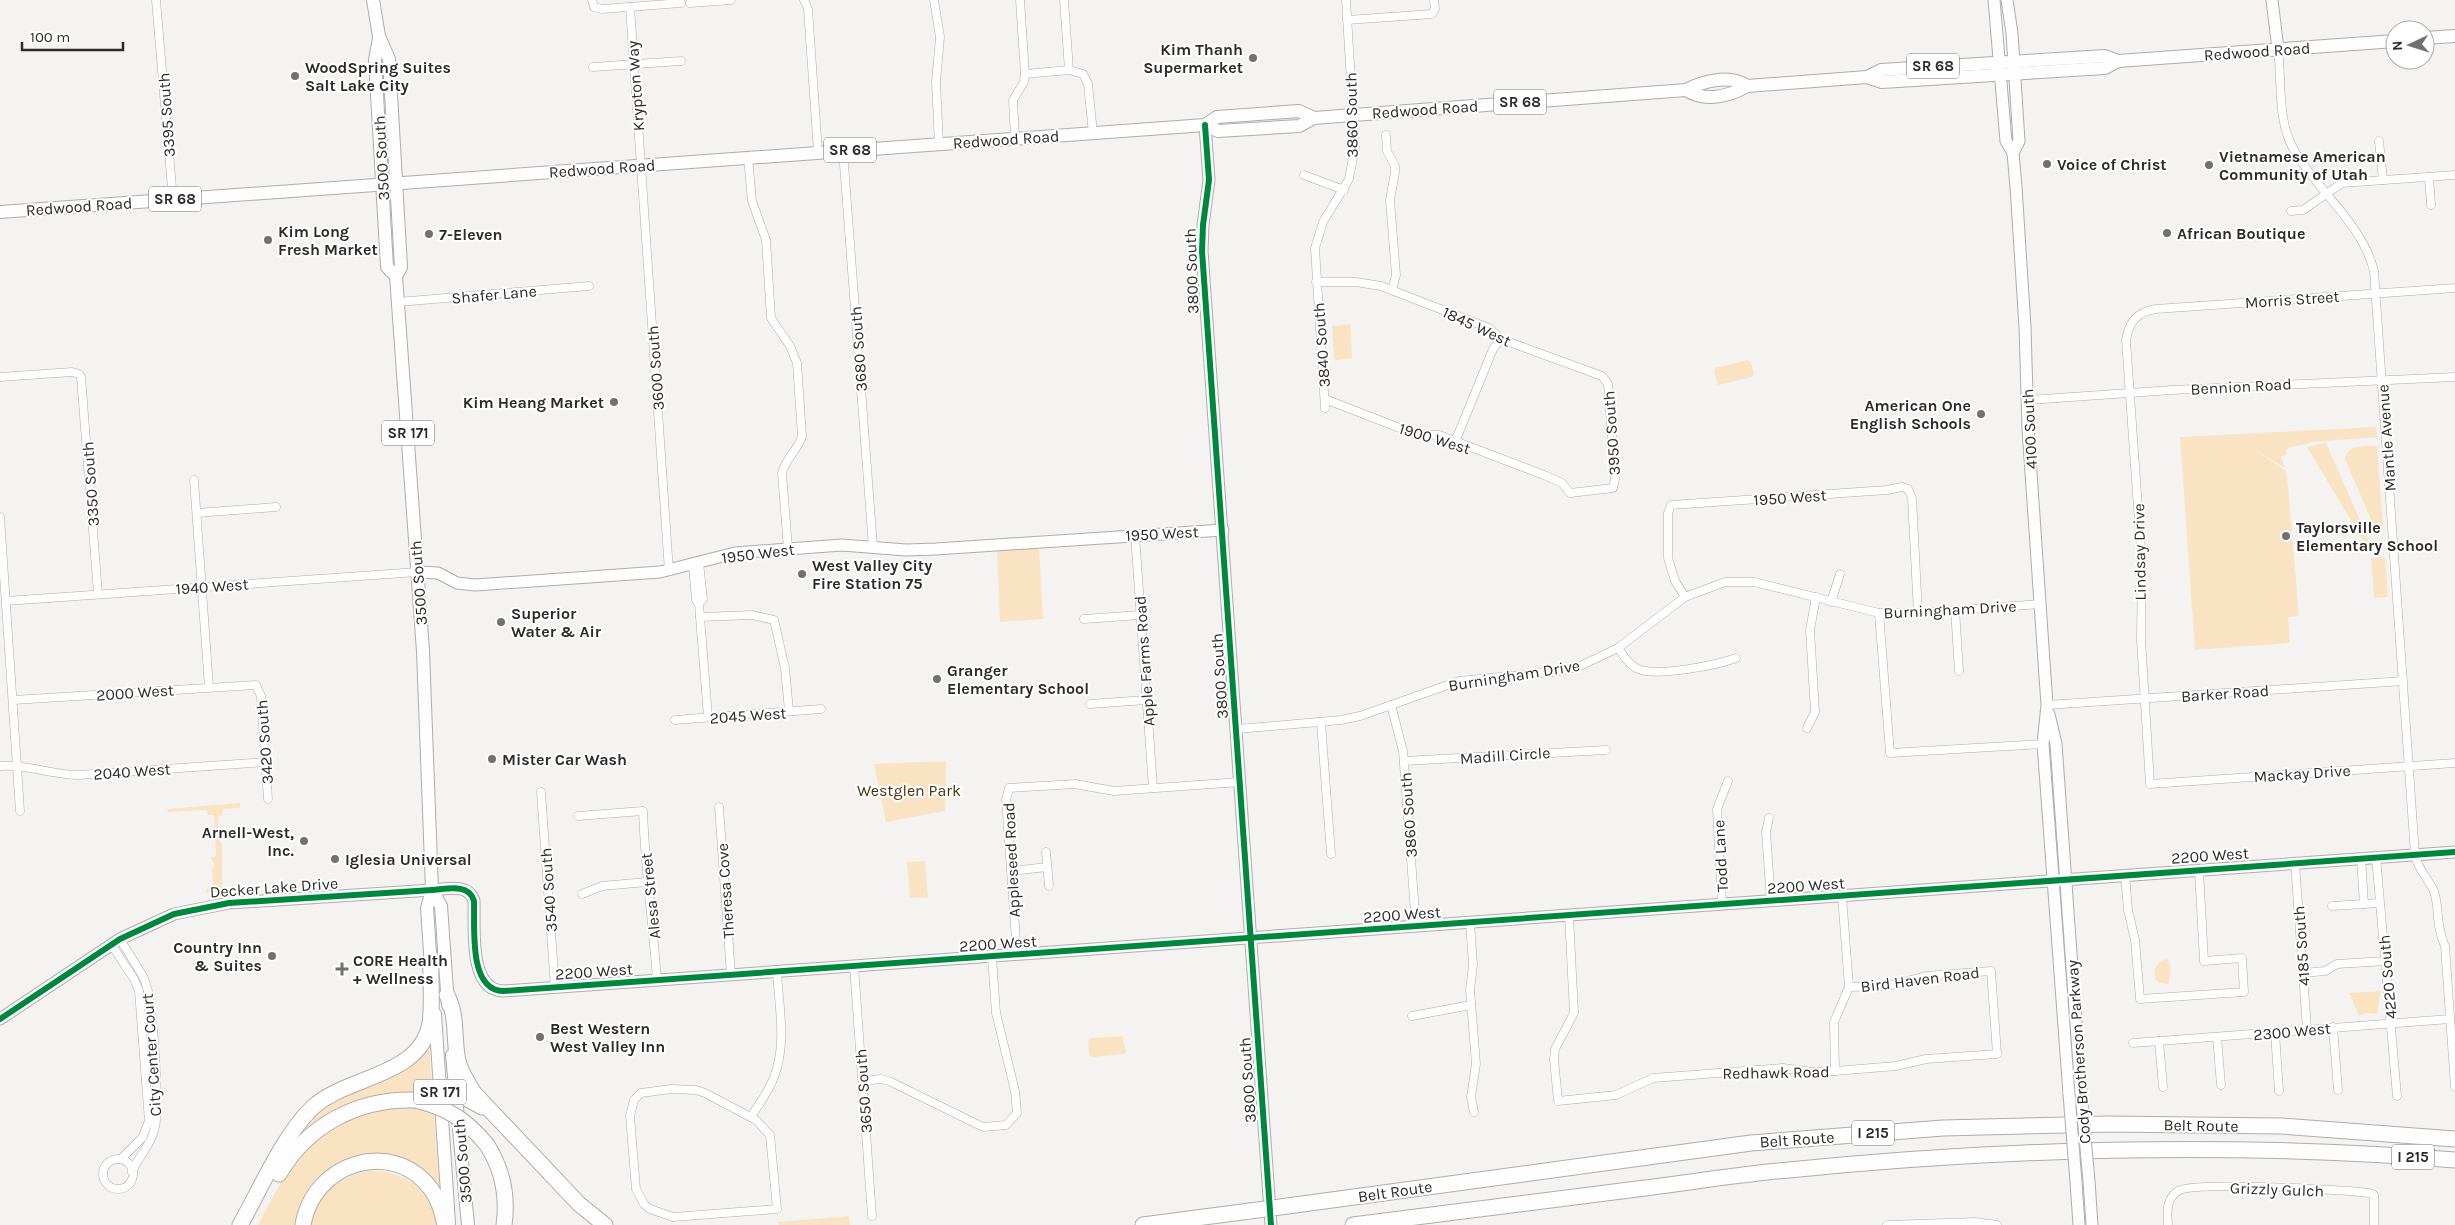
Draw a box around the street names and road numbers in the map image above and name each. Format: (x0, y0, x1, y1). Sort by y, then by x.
street label: Redwood Road (2203, 38, 2311, 65)
street label: Krypton Way (623, 40, 648, 132)
road number: SR 68 (1907, 54, 1959, 78)
street label: 3395 South (154, 72, 179, 158)
street label: 3860 South (1341, 72, 1362, 158)
road number: SR 68 (1494, 90, 1546, 114)
street label: Redwood Road (1371, 96, 1479, 123)
street label: 3500 South (370, 115, 393, 201)
street label: Redwood Road (952, 126, 1060, 153)
road number: SR 68 (824, 138, 876, 162)
street label: Redwood Road (548, 155, 656, 182)
road number: SR 68 (149, 186, 201, 212)
street label: Redwood Road (25, 193, 133, 220)
street label: 3800 South (1181, 228, 1202, 314)
street label: Shafer Lane (451, 281, 537, 308)
street label: Morris Street (2244, 287, 2340, 312)
street label: 3840 South (1309, 302, 1334, 388)
street label: 1845 West (1440, 302, 1514, 351)
street label: 3680 South (846, 306, 871, 392)
street label: 3600 South (643, 325, 668, 411)
street label: Bennion Road (2190, 374, 2292, 399)
street label: Mantle Avenue (2373, 384, 2400, 492)
street label: 4100 South (2018, 388, 2041, 470)
street label: 3950 South (1599, 390, 1624, 476)
street label: 1900 West (1397, 419, 1473, 458)
road number: SR 171 (382, 420, 434, 446)
street label: 3350 South (78, 441, 103, 527)
street label: 1950 West (1753, 485, 1827, 510)
street label: Lindsay Drive (2129, 503, 2150, 601)
street label: 1950 West (1125, 522, 1199, 545)
street label: 3500 South (406, 540, 431, 626)
street label: 1950 West (721, 540, 796, 567)
street label: 1940 West (175, 574, 249, 599)
street label: Apple Farms Road (1130, 595, 1159, 727)
street label: Burningham Drive (1883, 597, 2017, 622)
street label: 3800 South (1207, 632, 1232, 719)
street label: Burningham Drive (1447, 656, 1581, 695)
street label: 2000 West (95, 680, 175, 705)
street label: Barker Road (2180, 681, 2270, 706)
street label: 3420 South (252, 699, 277, 785)
street label: 2045 West (709, 703, 787, 728)
street label: Madill Circle (1459, 743, 1551, 768)
street label: 2040 West (93, 759, 171, 784)
street label: Mackay Drive (2253, 761, 2351, 786)
street label: 3860 South (1396, 772, 1421, 858)
street label: Appleseed Road (999, 802, 1024, 918)
street label: Todd Lane (1709, 819, 1732, 893)
street label: Theresa Cove (713, 843, 738, 939)
street label: 2200 West (2171, 843, 2249, 868)
street label: 3540 South (536, 847, 561, 933)
street label: Alesa Street (637, 852, 664, 940)
street label: 2200 West (1767, 873, 1845, 898)
street label: Decker Lake Drive (209, 874, 339, 901)
street label: 2200 West (1363, 902, 1441, 927)
street label: 4185 South (2289, 905, 2314, 987)
street label: 2200 West (959, 931, 1037, 956)
street label: 4220 South (2374, 934, 2401, 1020)
street label: 2200 West (555, 959, 633, 984)
street label: Cody Brotherson Parkway (2063, 959, 2094, 1145)
street label: Bird Haven Road (1859, 963, 1981, 996)
street label: City Center Court (138, 993, 165, 1117)
street label: 2300 West (2252, 1019, 2332, 1044)
street label: 3800 South (1235, 1036, 1260, 1123)
street label: 3650 South (851, 1048, 876, 1134)
street label: Redhawk Road (1722, 1062, 1830, 1083)
road number: SR 171 (414, 1080, 466, 1104)
street label: Belt Route (2163, 1115, 2239, 1136)
street label: 3500 South (449, 1118, 476, 1204)
road number: I 215 (1852, 1120, 1894, 1146)
street label: Belt Route (1759, 1127, 1835, 1152)
road number: I 215 (2392, 1144, 2434, 1170)
street label: Belt Route (1357, 1177, 1433, 1206)
street label: Grizzly Gulch (2230, 1178, 2324, 1201)

